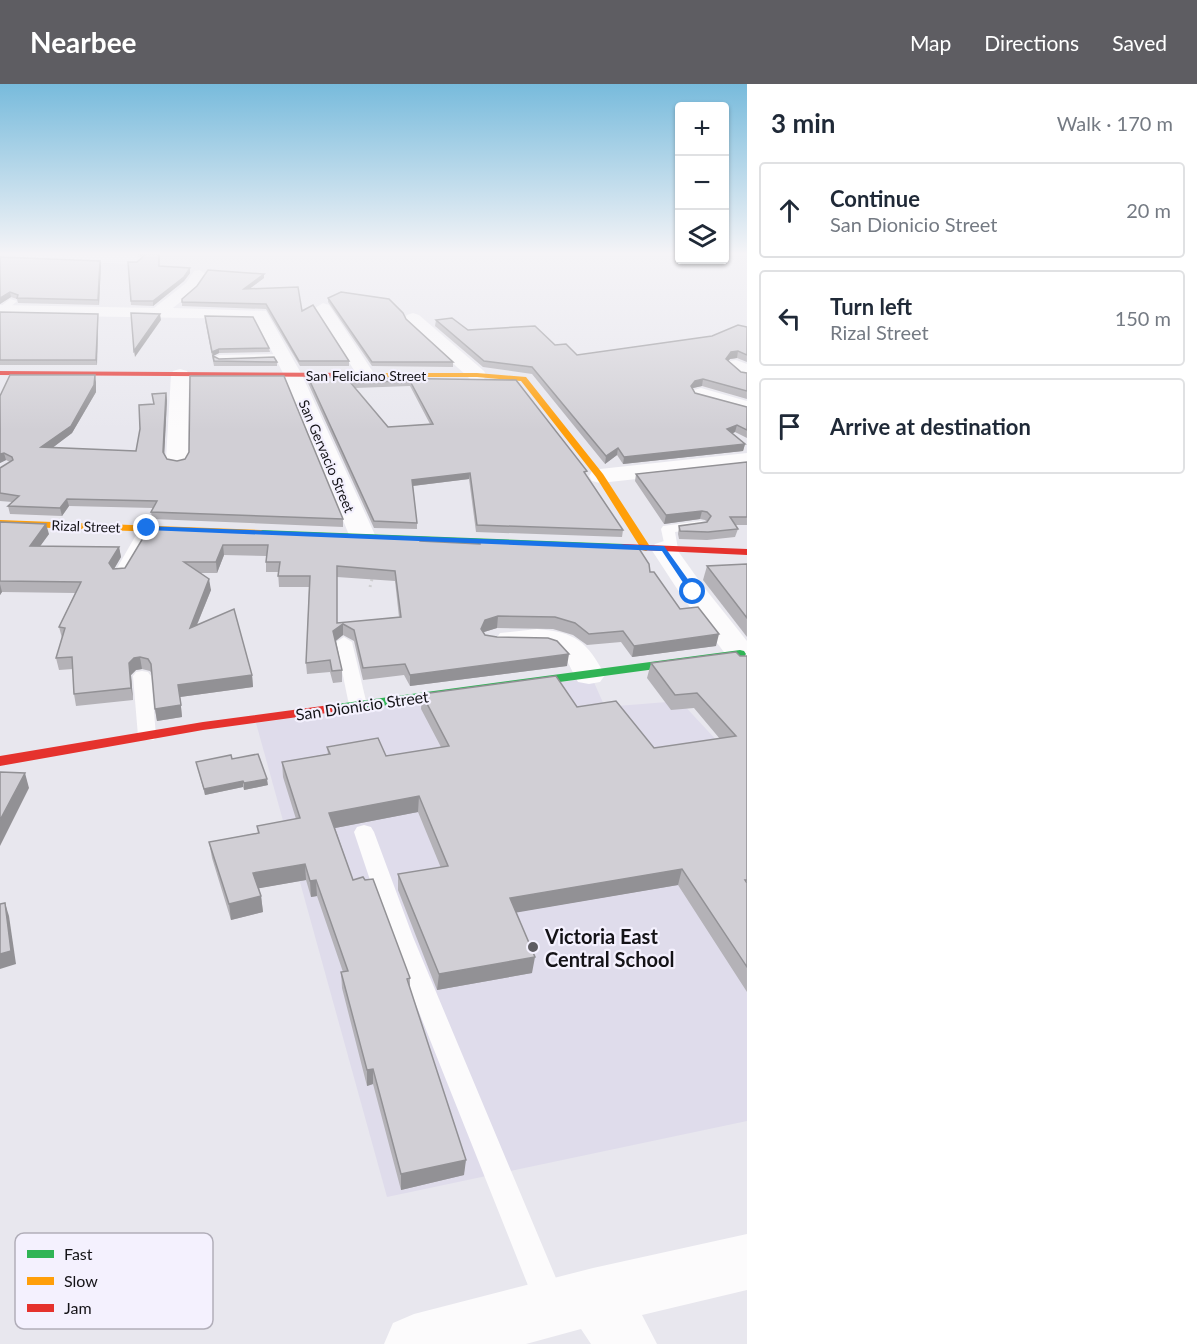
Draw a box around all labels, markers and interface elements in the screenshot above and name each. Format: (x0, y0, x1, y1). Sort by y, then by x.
text: Nearbee (30, 25, 137, 59)
text: Map (910, 30, 951, 55)
text: Directions (984, 30, 1079, 55)
text: Saved (1112, 30, 1167, 55)
map controls (675, 102, 729, 264)
button: + (675, 102, 729, 156)
text: 3 min (771, 107, 835, 139)
text: Walk · 170 m (1057, 111, 1173, 135)
button: − (675, 156, 729, 210)
text: Continue (830, 185, 920, 212)
icon: ahead (773, 194, 806, 227)
text: 20 m (1126, 198, 1171, 222)
button: layers (675, 210, 729, 264)
text: San Dionicio Street (830, 212, 998, 236)
text: Turn left (830, 293, 912, 320)
icon: left (773, 302, 806, 335)
text: 150 m (1115, 306, 1171, 330)
text: Rizal Street (830, 320, 929, 344)
street label: San Feliciano Street (306, 367, 426, 384)
street label: San Gervacio Street (296, 397, 358, 515)
icon: arrive (773, 410, 806, 443)
text: Arrive at destination (830, 413, 1031, 440)
route end (133, 514, 159, 540)
street label: Rizal Street (51, 516, 121, 536)
route start (679, 578, 705, 604)
street label: San Dionicio Street (294, 686, 430, 724)
place label: Victoria East Central School (544, 924, 674, 971)
marker: Victoria East Central School (526, 940, 540, 954)
legend (15, 1233, 213, 1329)
text: Fast (64, 1244, 93, 1263)
text: Slow (64, 1271, 98, 1290)
text: Jam (64, 1298, 92, 1317)

